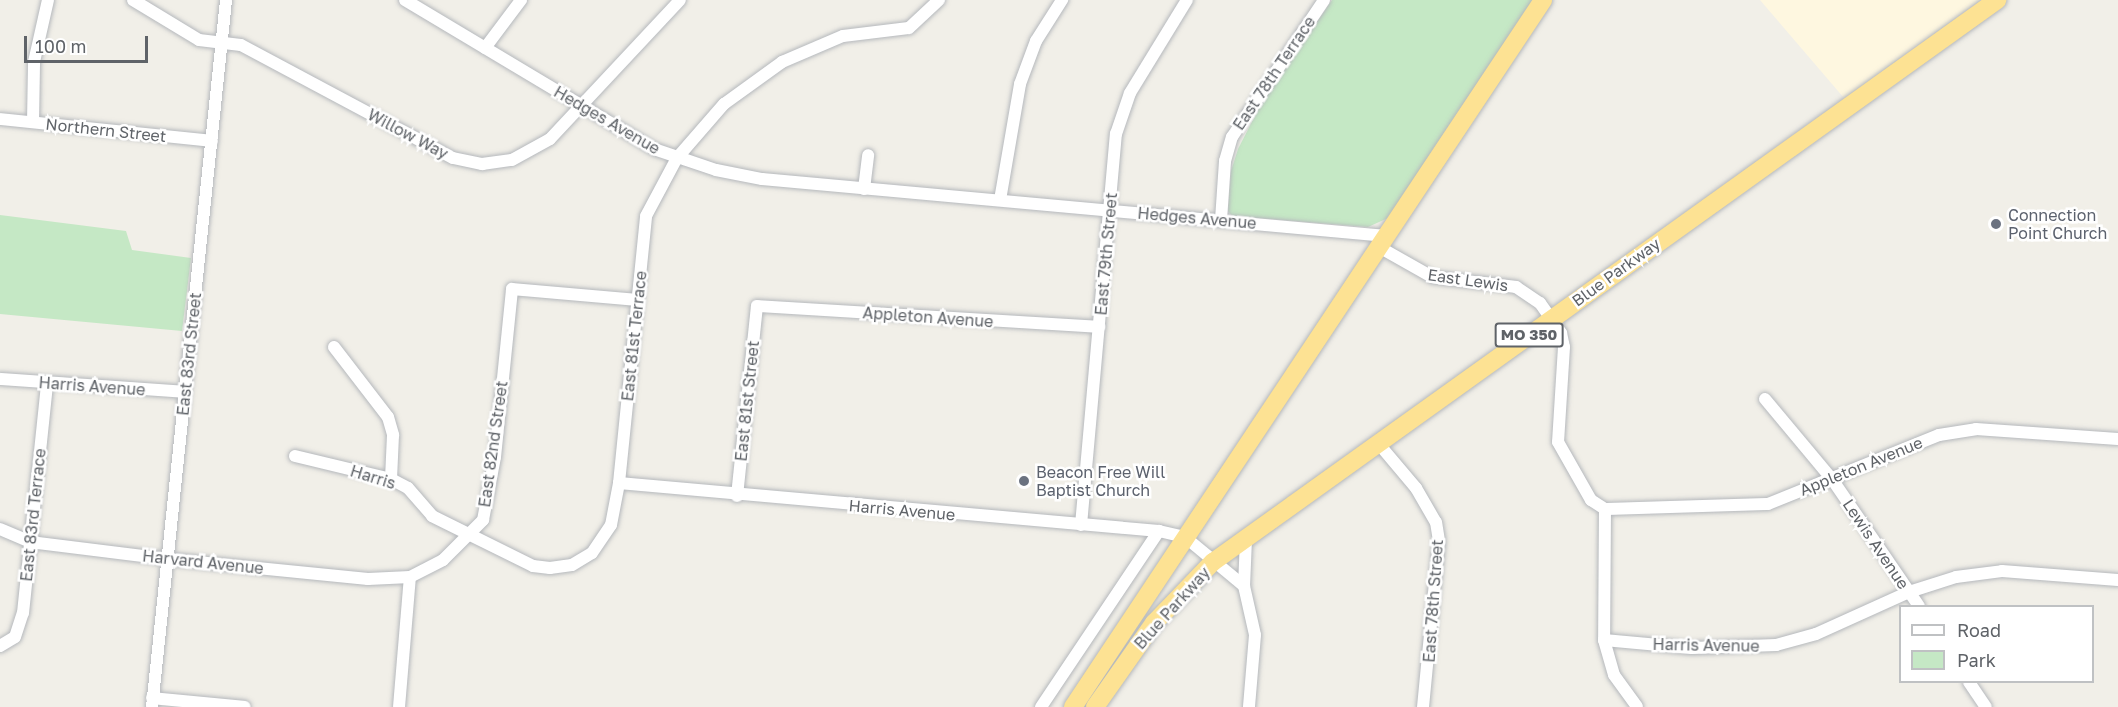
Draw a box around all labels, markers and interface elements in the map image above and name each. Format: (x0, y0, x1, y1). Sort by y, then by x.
street label: East 78th Terrace (1229, 12, 1319, 134)
scale bar (27, 24, 152, 62)
text: 100 m (35, 35, 86, 57)
street label: Hedges Avenue (551, 82, 663, 158)
street label: Willow Way (364, 105, 452, 163)
street label: Northern Street (45, 114, 167, 146)
street label: East 79th Street (1091, 192, 1121, 316)
street label: Hedges Avenue (1137, 203, 1257, 233)
place label: Connection Point Church (2008, 205, 2107, 243)
marker: Connection Point Church (1989, 217, 2003, 231)
street label: Blue Parkway (1568, 234, 1664, 310)
street label: East Lewis (1426, 265, 1510, 295)
street label: East 81st Terrace (618, 270, 650, 402)
street label: East 83rd Street (173, 291, 205, 417)
street label: Appleton Avenue (862, 303, 994, 331)
road number: MO 350 (1494, 323, 1564, 347)
street label: East 81st Street (731, 340, 763, 462)
street label: Harris Avenue (38, 373, 146, 399)
street label: East 82nd Street (475, 379, 511, 509)
street label: Appleton Avenue (1797, 433, 1925, 499)
street label: East 83rd Terrace (16, 448, 50, 582)
street label: Harris (348, 461, 398, 493)
place label: Beacon Free Will Baptist Church (1036, 462, 1165, 500)
marker: Beacon Free Will Baptist Church (1017, 474, 1031, 488)
street label: Lewis Avenue (1839, 495, 1913, 593)
street label: Harris Avenue (848, 496, 956, 524)
street label: East 78th Street (1419, 539, 1447, 663)
street label: Harvard Avenue (141, 546, 265, 578)
street label: Blue Parkway (1130, 563, 1214, 653)
legend (1899, 605, 2094, 683)
text: Road (1957, 619, 2001, 641)
street label: Harris Avenue (1652, 634, 1760, 656)
text: Park (1957, 649, 1996, 671)

